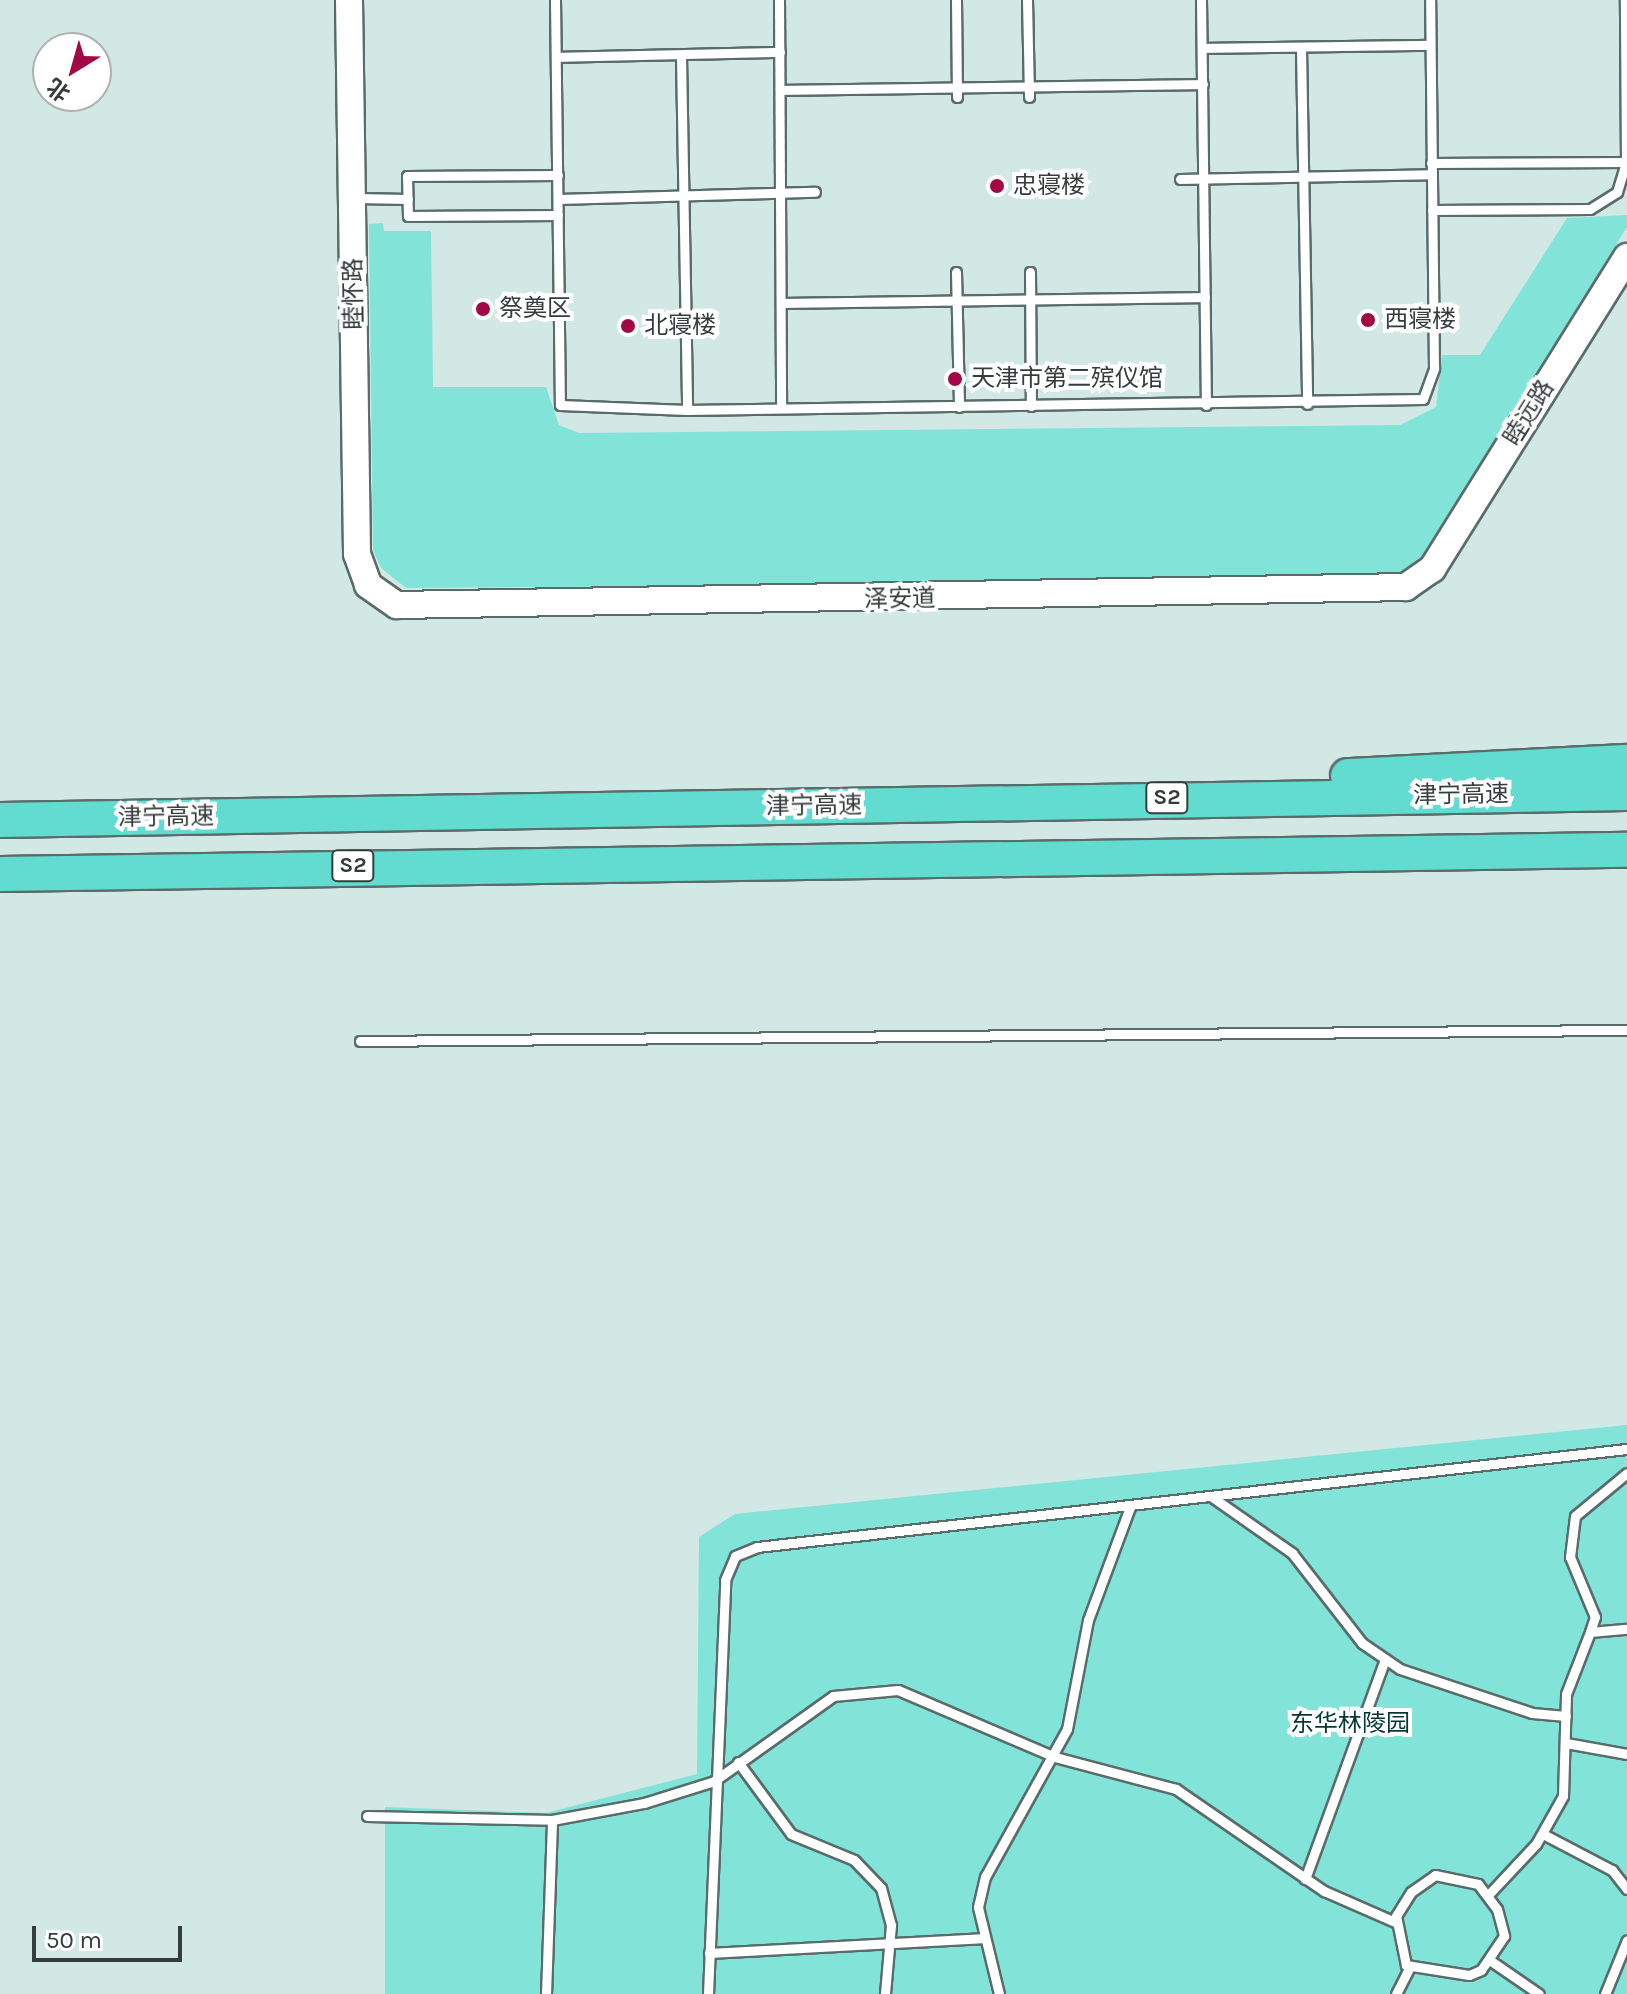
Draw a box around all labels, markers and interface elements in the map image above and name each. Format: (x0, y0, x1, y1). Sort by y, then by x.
north arrow (32, 32, 112, 112)
text: 北 (42, 73, 75, 107)
place label: 忠寝楼 (1013, 172, 1085, 200)
marker: 忠寝楼 (988, 177, 1006, 195)
street label: 睦怀路 (339, 258, 369, 330)
place label: 祭奠区 (499, 295, 571, 323)
marker: 祭奠区 (474, 300, 492, 318)
place label: 西寝楼 (1384, 306, 1456, 334)
marker: 西寝楼 (1359, 311, 1377, 329)
place label: 北寝楼 (644, 312, 716, 340)
marker: 北寝楼 (619, 317, 637, 335)
place label: 天津市第二殡仪馆 (971, 365, 1163, 393)
marker: 天津市第二殡仪馆 (946, 370, 964, 388)
street label: 睦远路 (1498, 375, 1560, 451)
street label: 泽安道 (864, 584, 936, 614)
road number: S2 (1145, 780, 1189, 816)
street label: 津宁高速 (1413, 780, 1509, 810)
street label: 津宁高速 (766, 791, 862, 821)
street label: 津宁高速 (118, 802, 214, 832)
road number: S2 (331, 848, 375, 884)
park label: 东华林陵园 (1290, 1710, 1410, 1738)
scale bar (36, 1910, 186, 1960)
text: 50 m (46, 1926, 102, 1954)

